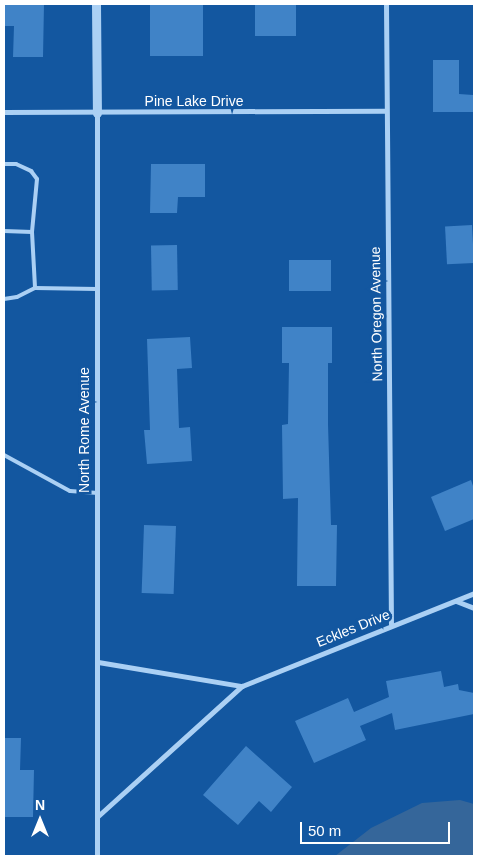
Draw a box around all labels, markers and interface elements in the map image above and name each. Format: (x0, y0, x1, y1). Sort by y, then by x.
street label: Pine Lake Drive (145, 93, 243, 109)
street label: North Oregon Avenue (366, 246, 386, 382)
street label: North Rome Avenue (76, 367, 92, 493)
street label: Eckles Drive (314, 606, 392, 650)
north arrow (15, 795, 65, 845)
text: N (35, 797, 45, 813)
scale bar (303, 812, 453, 844)
text: 50 m (308, 822, 341, 839)

